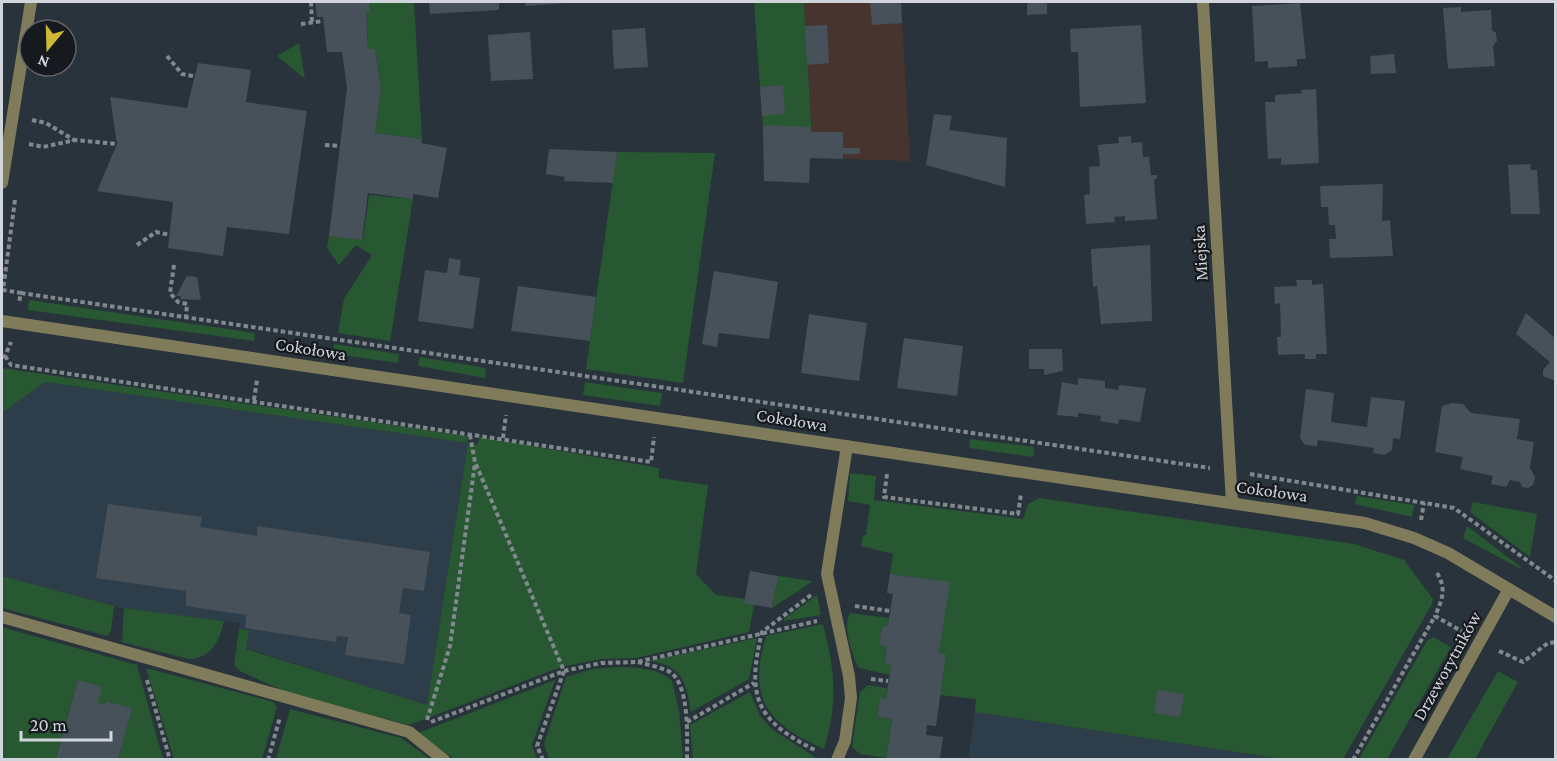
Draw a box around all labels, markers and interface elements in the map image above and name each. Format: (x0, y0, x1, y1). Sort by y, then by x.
north arrow (18, 18, 78, 78)
text: N (35, 52, 51, 72)
street label: Miejska (1189, 225, 1212, 281)
street label: Cokołowa (274, 333, 348, 365)
street label: Cokołowa (755, 404, 829, 436)
street label: Cokołowa (1235, 476, 1309, 506)
street label: Drzeworytników (1409, 607, 1486, 724)
scale bar (21, 704, 111, 742)
text: 20 m (30, 715, 67, 735)

